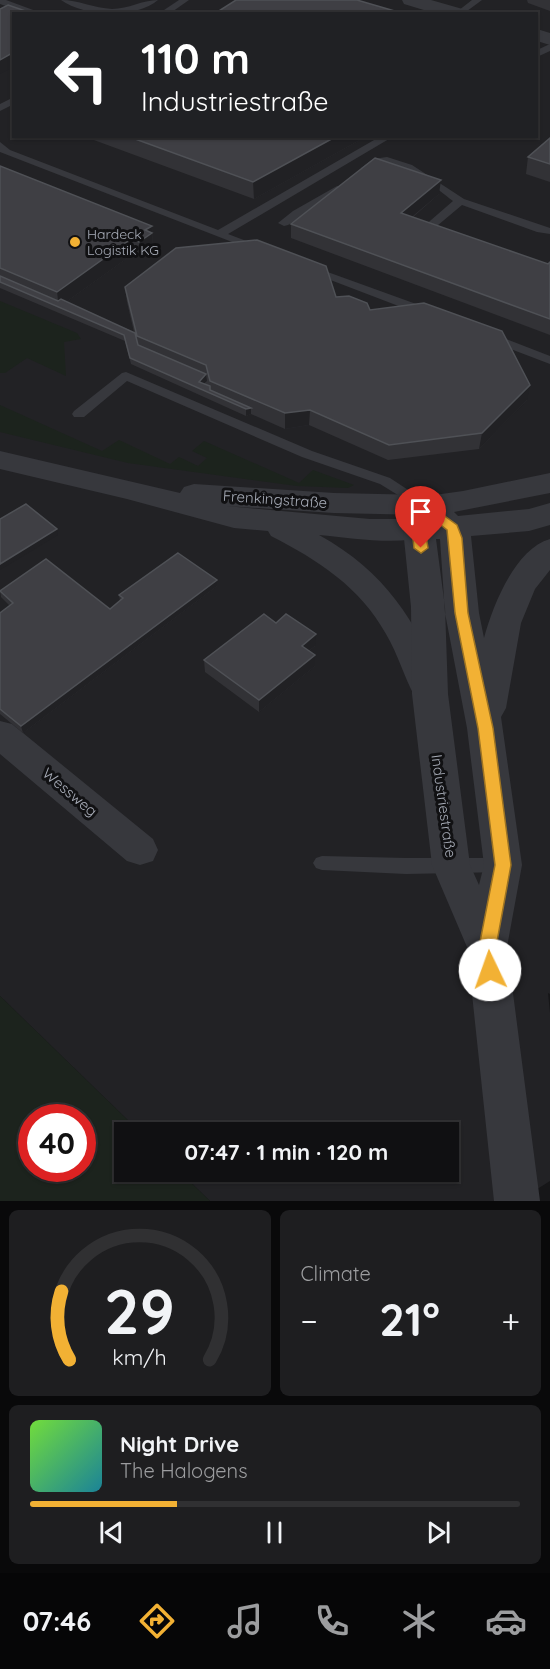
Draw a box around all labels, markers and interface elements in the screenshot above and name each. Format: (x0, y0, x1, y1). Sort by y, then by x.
text: 110 m (141, 32, 250, 85)
icon: left (42, 36, 120, 114)
text: Industriestraße (141, 84, 329, 118)
place label: Hardeck Logistik KG (87, 225, 159, 259)
marker: Hardeck Logistik KG (68, 235, 82, 249)
street label: Frenkingstraße (222, 486, 328, 512)
pin (395, 486, 446, 548)
icon: arrive (404, 495, 437, 528)
street label: Industriestraße (427, 753, 461, 859)
street label: Wessweg (39, 764, 101, 820)
position arrow (458, 938, 522, 1002)
speed limit sign: 40 (18, 1104, 96, 1182)
text: 07:47 · 1 min · 120 m (185, 1138, 388, 1166)
text: Climate (301, 1261, 371, 1286)
text: 29 (104, 1272, 175, 1350)
text: 21° (379, 1291, 440, 1347)
text: − (301, 1300, 318, 1341)
text: + (501, 1300, 520, 1341)
text: km/h (113, 1344, 167, 1370)
text: Night Drive (120, 1430, 239, 1458)
text: The Halogens (120, 1458, 248, 1483)
icon: previous (95, 1516, 128, 1549)
icon: pause (258, 1516, 291, 1549)
icon: next (422, 1516, 455, 1549)
icon: directions (136, 1600, 178, 1642)
icon: music (224, 1600, 266, 1642)
icon: phone (311, 1600, 353, 1642)
icon: climate (398, 1600, 440, 1642)
icon: car (485, 1600, 527, 1642)
text: 07:46 (23, 1604, 91, 1638)

